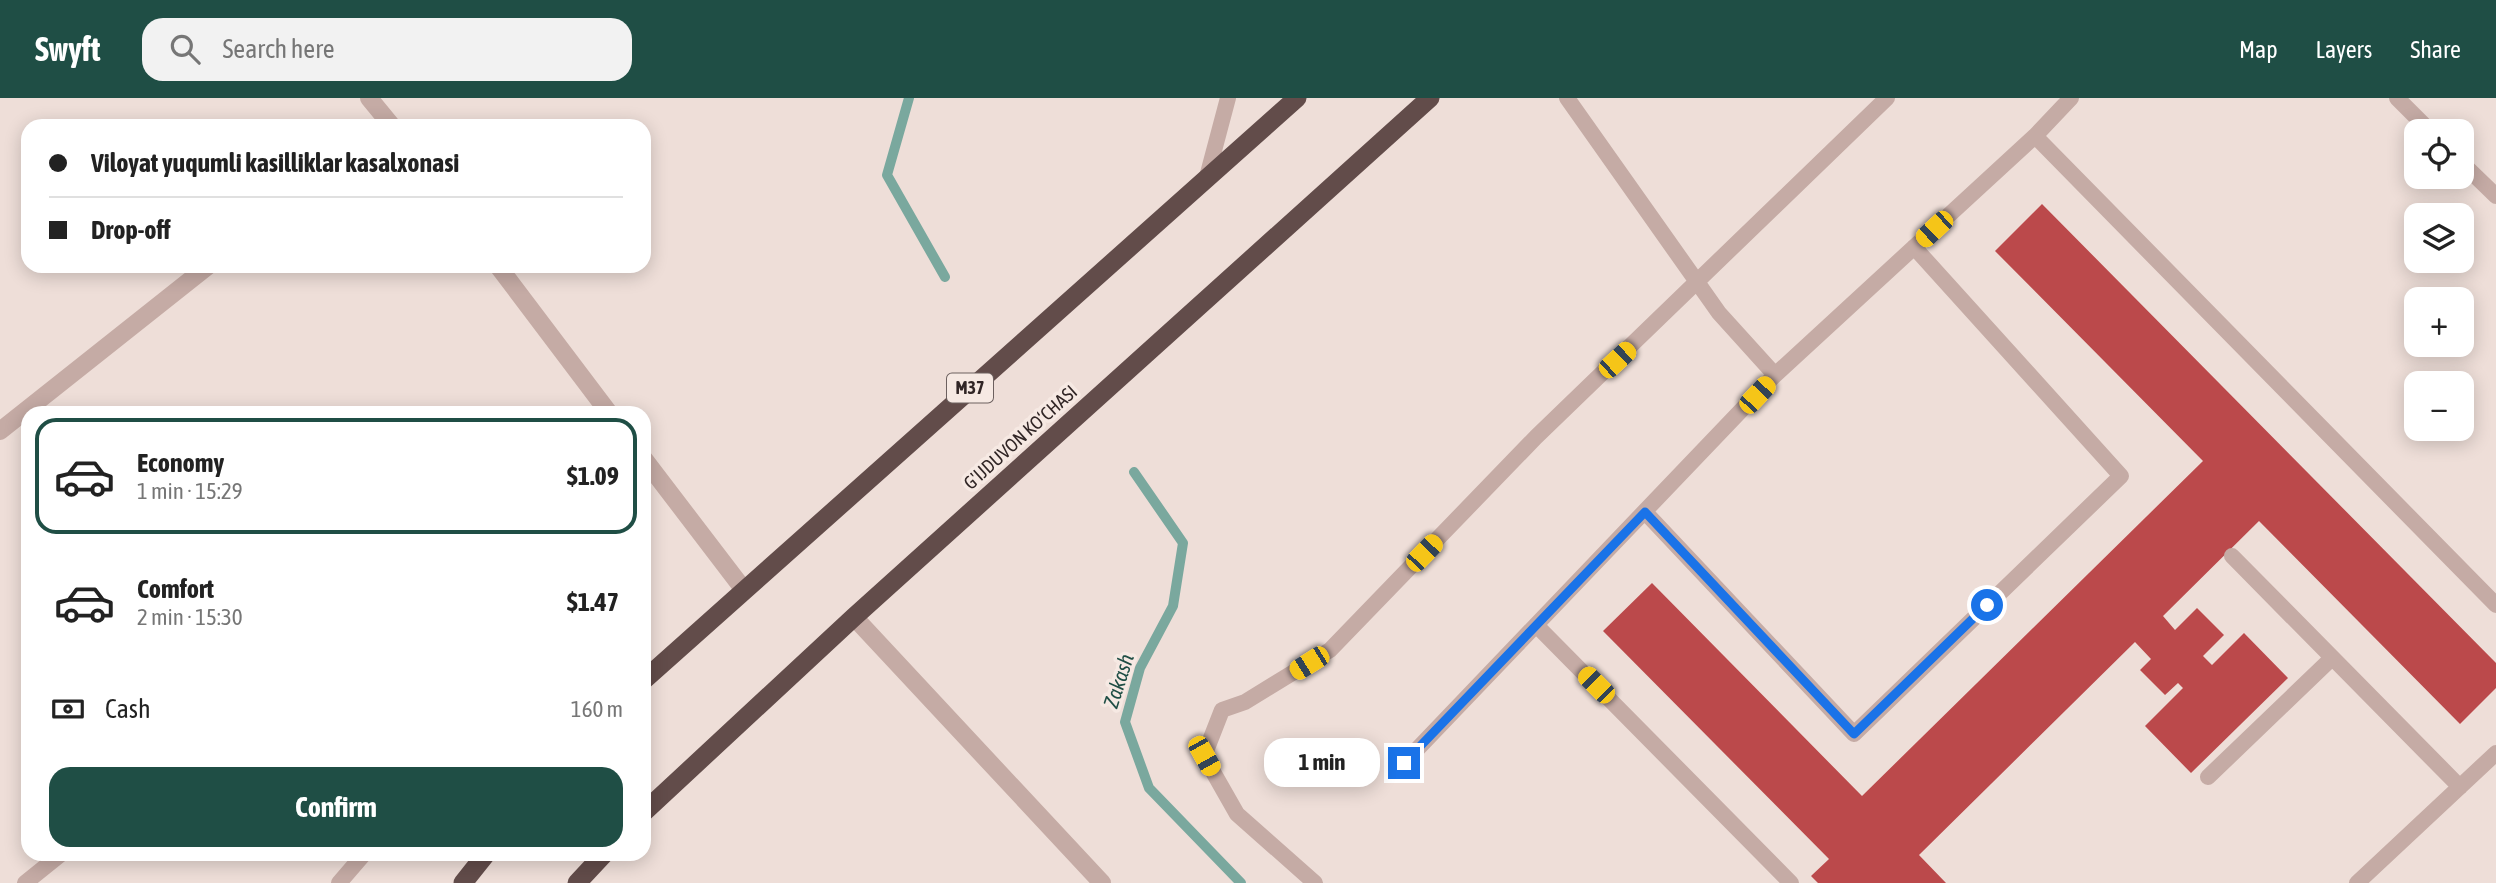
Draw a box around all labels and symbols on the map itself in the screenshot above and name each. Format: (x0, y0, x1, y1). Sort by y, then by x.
car (1912, 207, 1957, 251)
car (1595, 338, 1640, 382)
car (1735, 372, 1780, 418)
road number: M37 (947, 374, 993, 402)
street label: G'IJDUVON KO‘CHASI (959, 380, 1081, 494)
car (1402, 531, 1447, 575)
route start (1971, 589, 2003, 621)
car (1286, 643, 1333, 683)
water label: Zakash (1098, 651, 1138, 711)
car (1574, 663, 1619, 707)
car (1185, 733, 1224, 779)
callout: 1 min (1264, 738, 1380, 788)
route end (1388, 747, 1420, 779)

